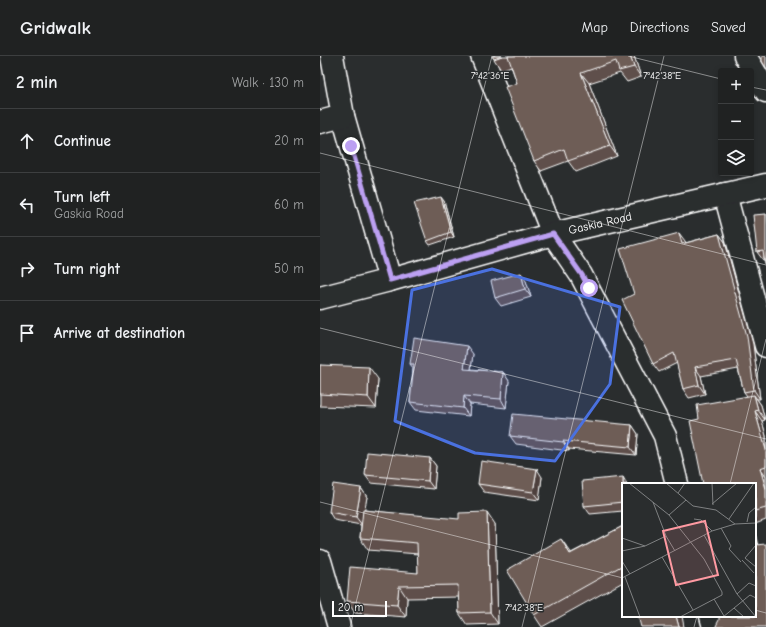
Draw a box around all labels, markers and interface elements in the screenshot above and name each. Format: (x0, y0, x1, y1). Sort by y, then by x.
text: Gridwalk (20, 17, 91, 39)
text: Map (581, 19, 608, 36)
text: Directions (630, 19, 689, 36)
text: Saved (711, 19, 746, 36)
map controls (718, 68, 754, 176)
button: + (718, 68, 754, 104)
text: 7°42'36"E (471, 70, 509, 82)
text: 7°42'38"E (643, 70, 681, 82)
text: 2 min (16, 73, 57, 92)
text: Walk · 130 m (232, 75, 304, 90)
button: − (718, 104, 754, 140)
icon: ahead (16, 130, 38, 152)
text: Continue (54, 132, 111, 150)
text: 20 m (274, 133, 304, 148)
route end (342, 137, 360, 155)
button: layers (718, 140, 754, 176)
text: Turn left (54, 188, 110, 206)
icon: left (16, 194, 38, 216)
text: 60 m (274, 197, 304, 212)
text: Gaskia Road (54, 206, 124, 221)
street label: Gaskia Road (567, 209, 633, 237)
icon: right (16, 258, 38, 280)
text: Turn right (54, 260, 120, 278)
text: 50 m (274, 261, 304, 276)
route start (580, 279, 598, 297)
icon: arrive (16, 322, 38, 344)
text: Arrive at destination (54, 324, 185, 342)
inset map (622, 483, 756, 617)
scale bar (332, 599, 387, 618)
text: 20 m (338, 601, 363, 614)
text: 7°42'38"E (505, 602, 543, 614)

